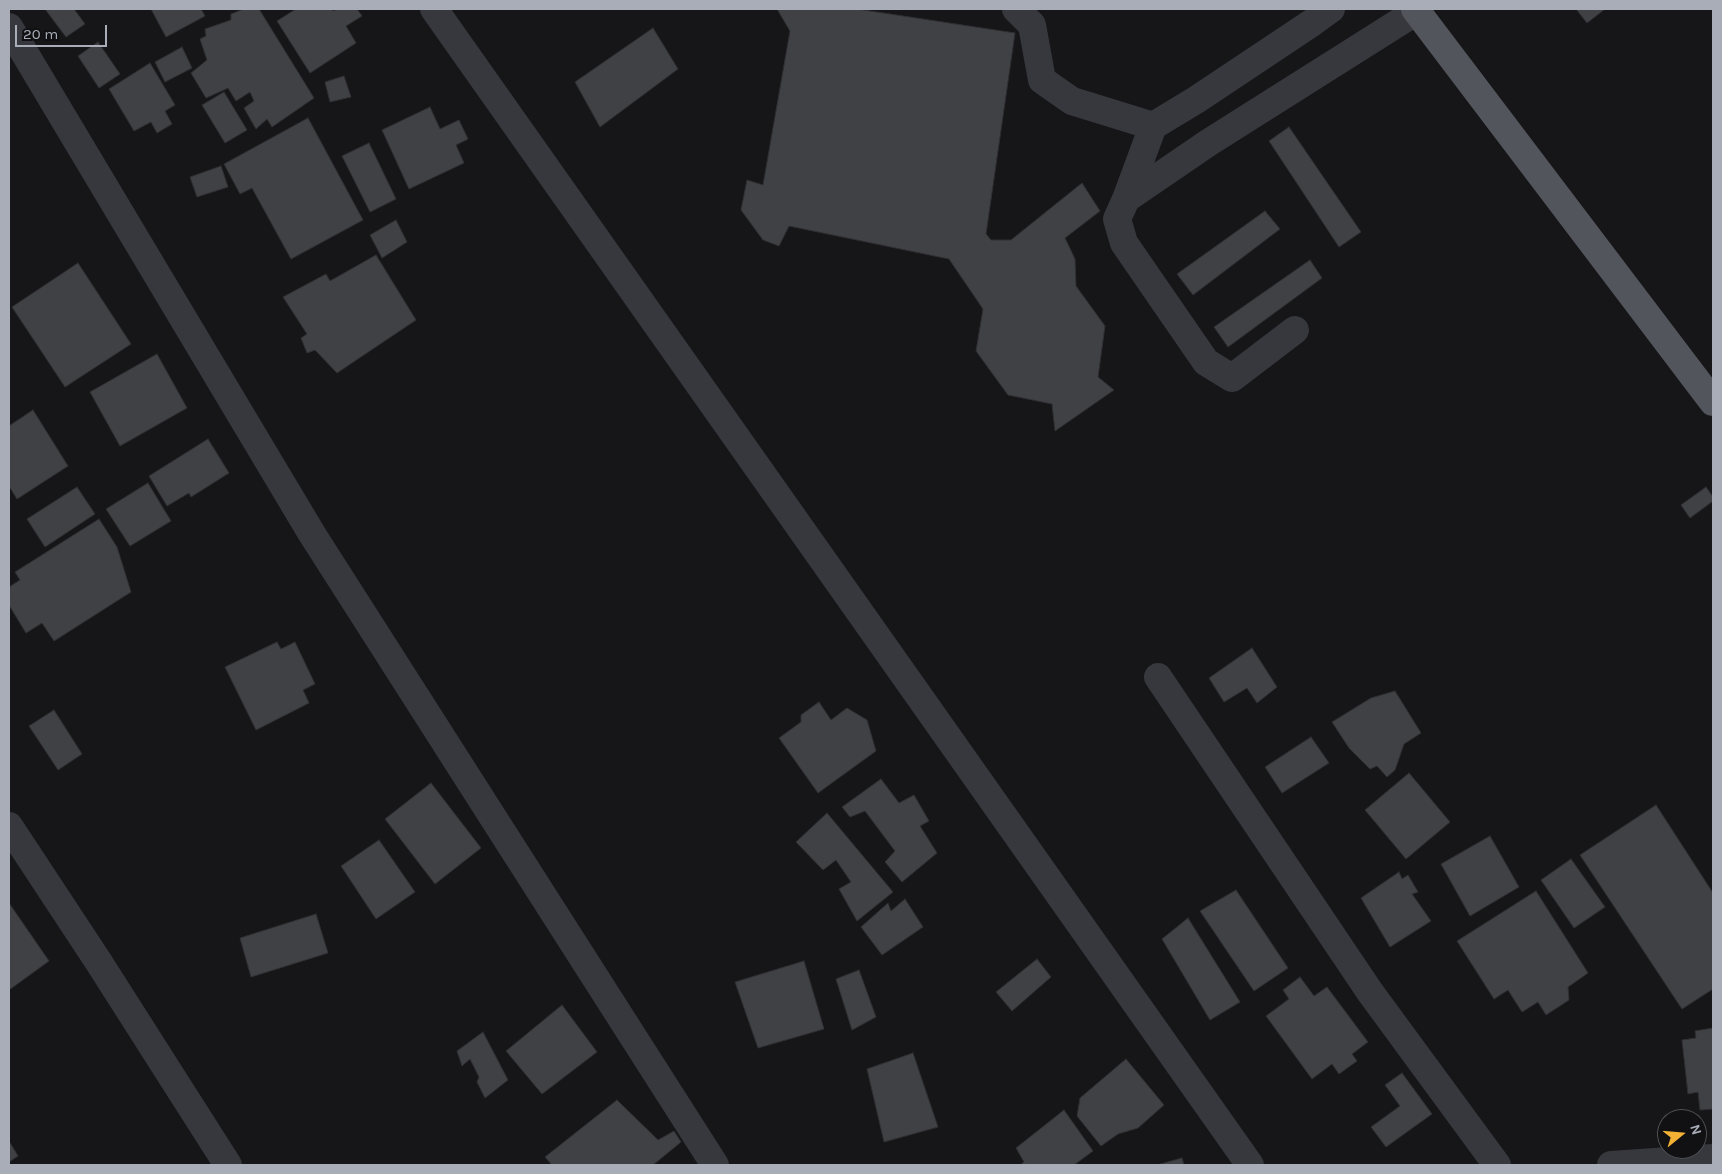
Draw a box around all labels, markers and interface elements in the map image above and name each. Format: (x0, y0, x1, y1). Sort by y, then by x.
scale bar (18, 15, 110, 47)
text: 20 m (23, 25, 58, 43)
north arrow (1657, 1109, 1707, 1159)
text: N (1686, 1122, 1705, 1137)

